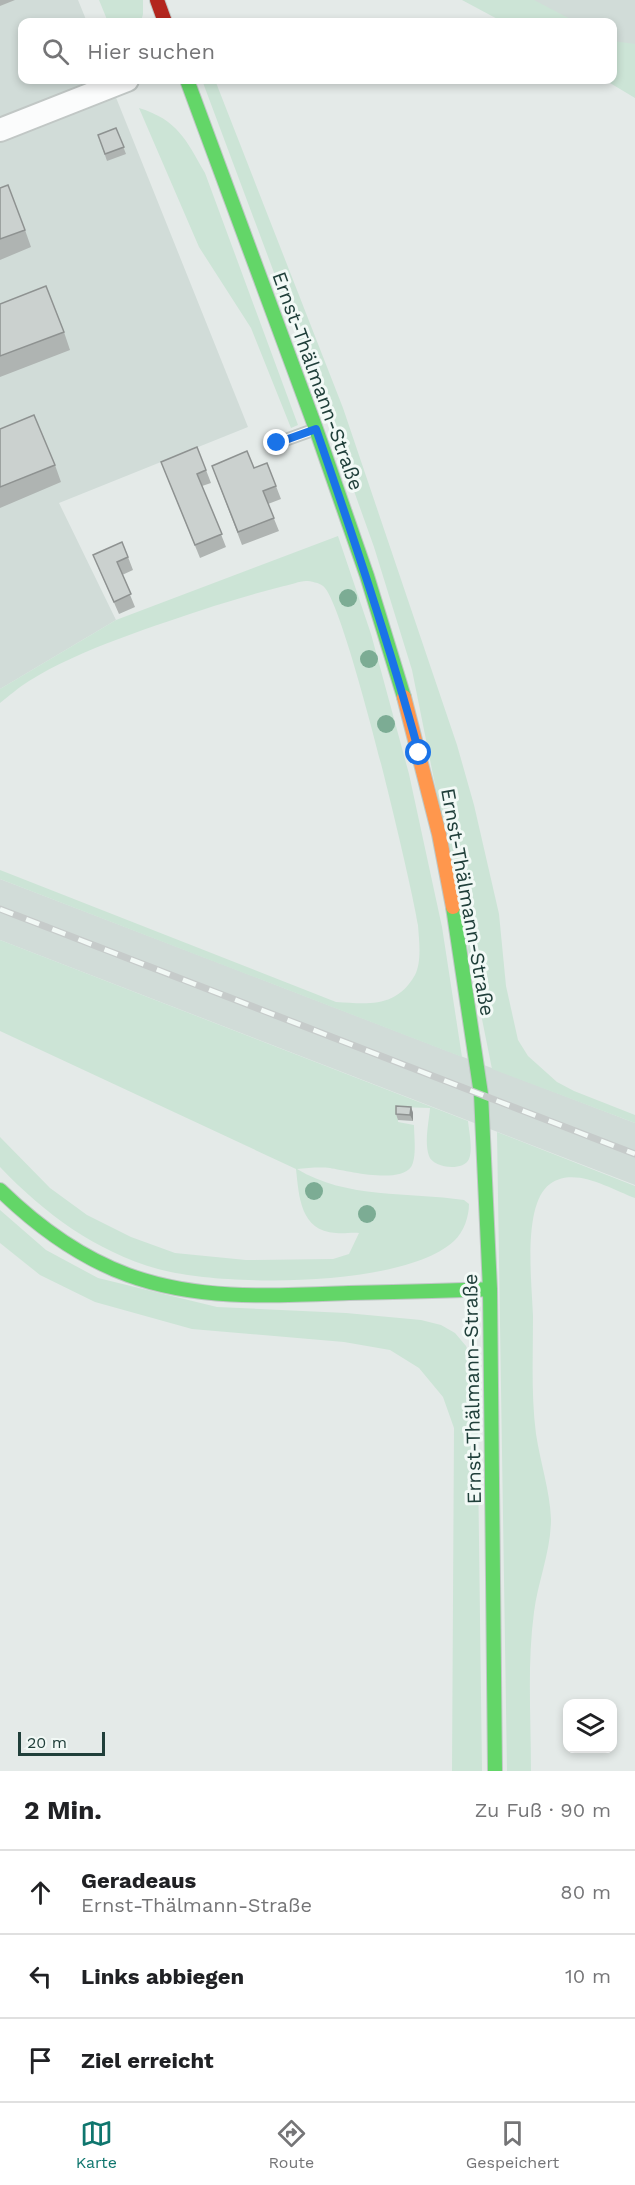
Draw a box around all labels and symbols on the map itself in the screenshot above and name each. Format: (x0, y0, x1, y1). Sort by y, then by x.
street label: Ernst-Thälmann-Straße (267, 268, 369, 494)
route end (263, 429, 289, 455)
route start (405, 739, 431, 765)
street label: Ernst-Thälmann-Straße (436, 786, 500, 1018)
street label: Ernst-Thälmann-Straße (458, 1273, 486, 1505)
scale bar (18, 1729, 105, 1756)

